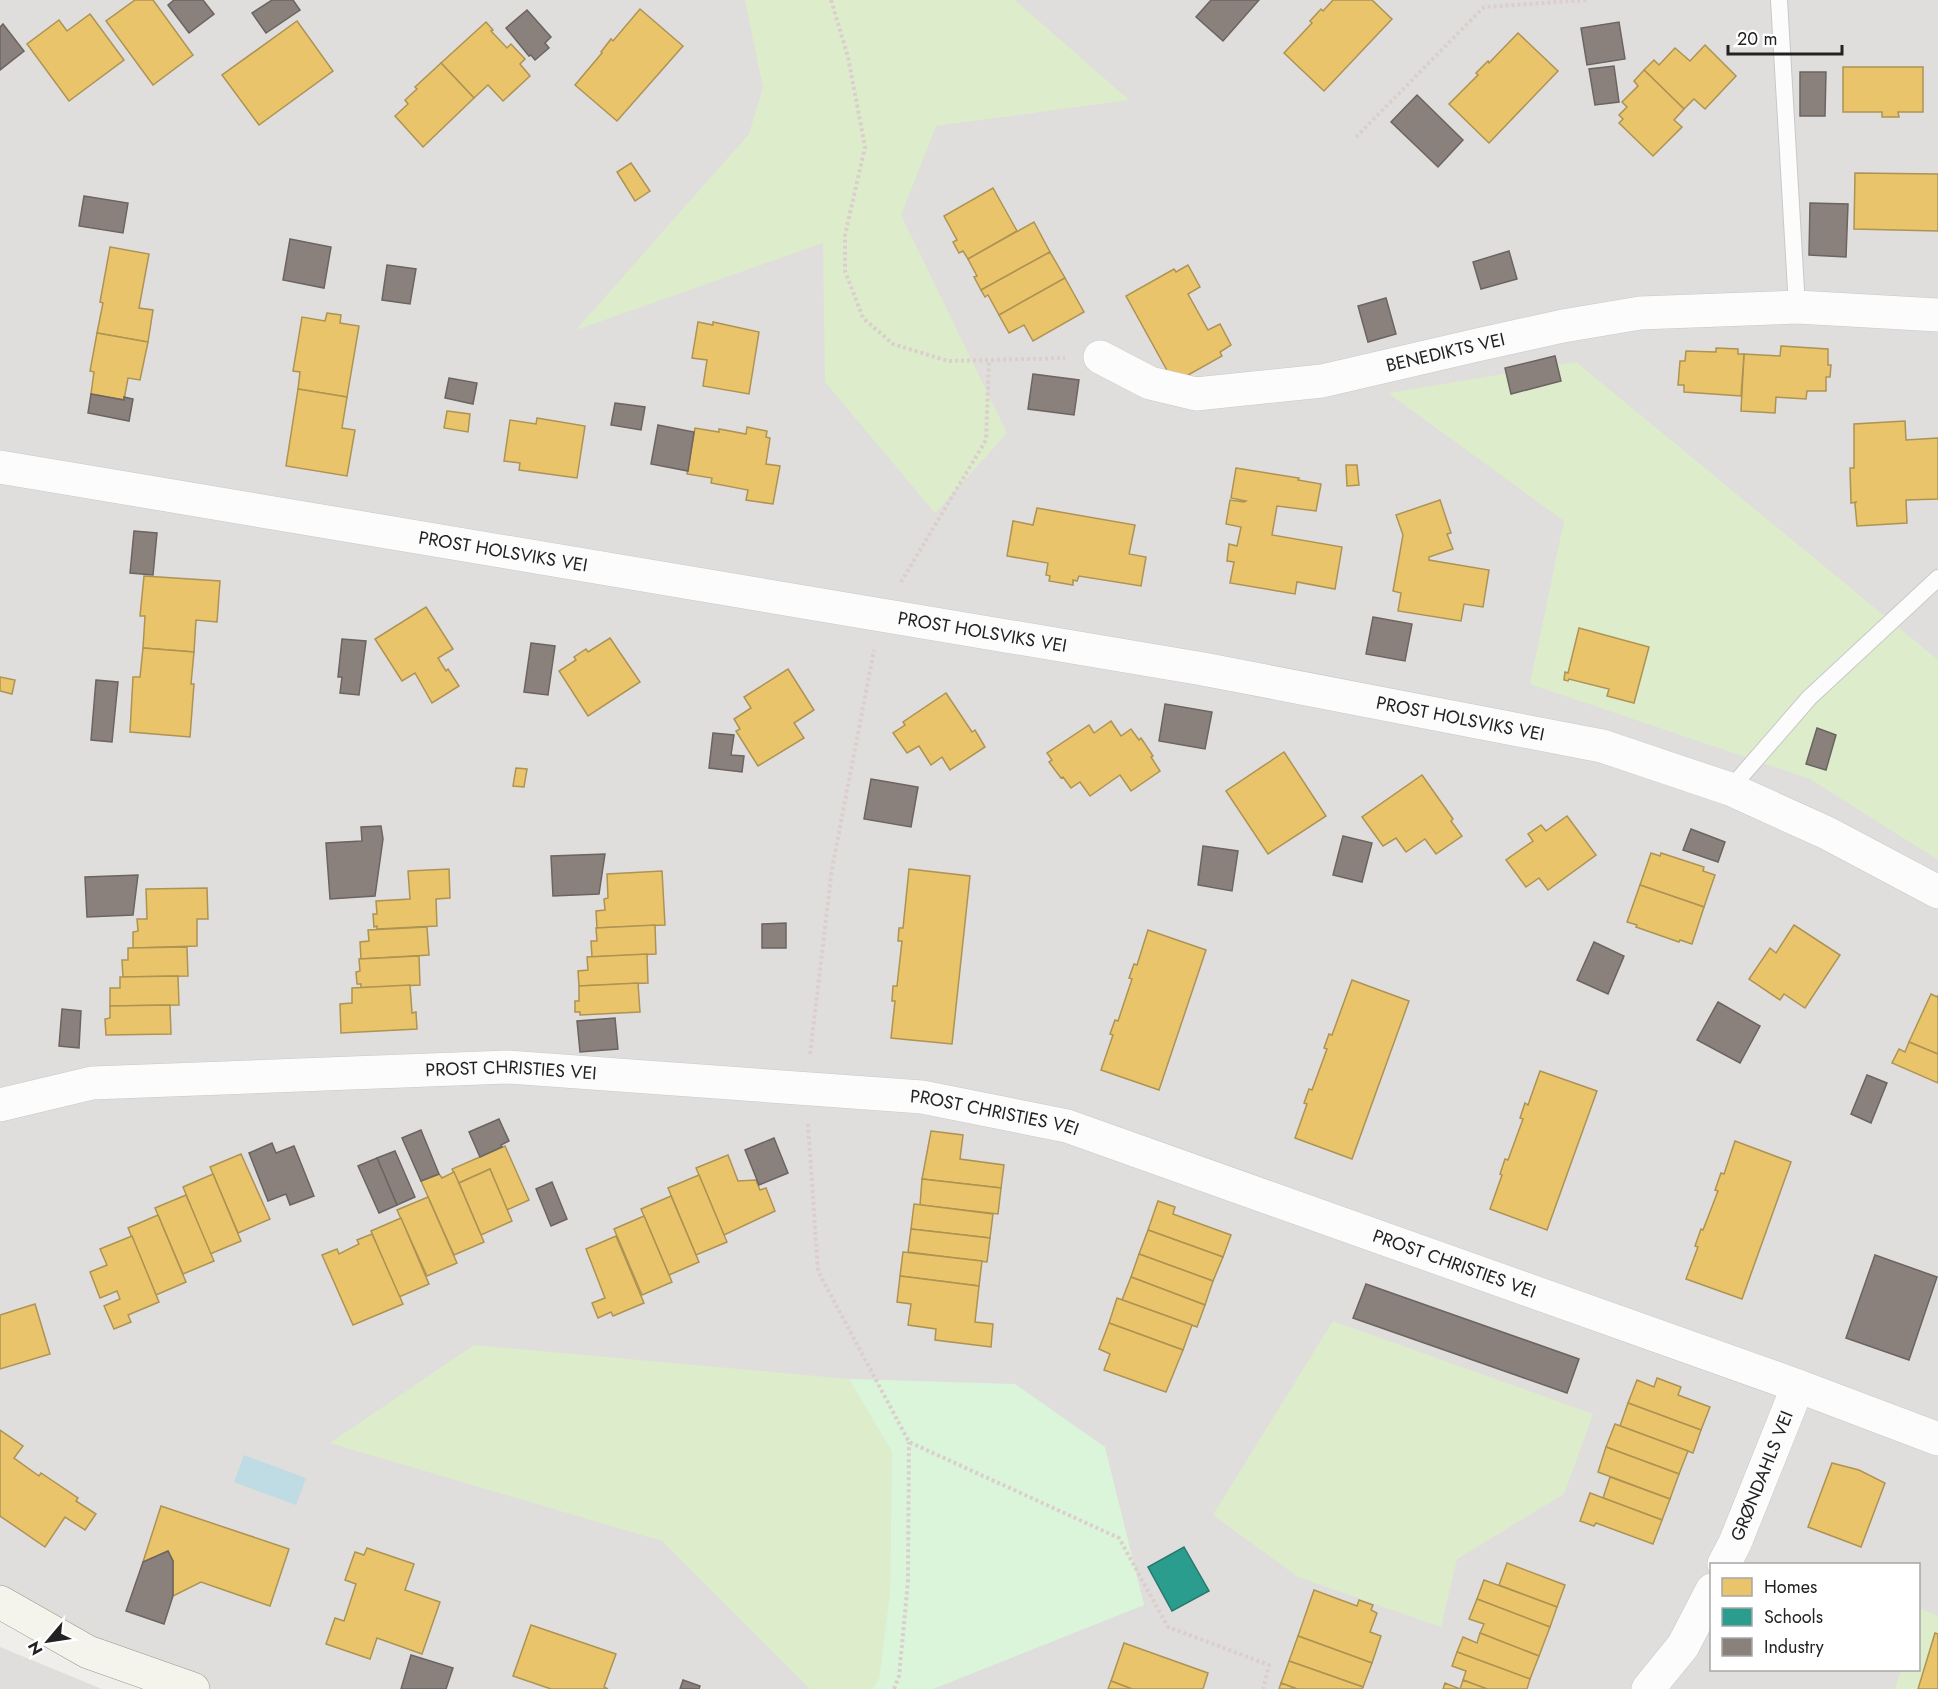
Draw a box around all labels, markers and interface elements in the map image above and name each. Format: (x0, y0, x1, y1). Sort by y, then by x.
scale bar (1728, 18, 1842, 56)
text: 20 m (1737, 26, 1777, 52)
street label: BENEDIKTS VEI (1383, 326, 1507, 379)
street label: PROST HOLSVIKS VEI (417, 524, 589, 578)
street label: PROST HOLSVIKS VEI (896, 605, 1069, 659)
street label: PROST HOLSVIKS VEI (1374, 690, 1547, 748)
street label: PROST CHRISTIES VEI (425, 1054, 598, 1086)
street label: PROST CHRISTIES VEI (909, 1083, 1083, 1142)
street label: PROST CHRISTIES VEI (1369, 1223, 1540, 1305)
street label: GRØNDAHLS VEI (1724, 1407, 1800, 1545)
legend (1710, 1563, 1920, 1671)
text: Homes (1764, 1574, 1817, 1600)
text: Schools (1764, 1604, 1823, 1630)
north arrow (18, 1611, 78, 1671)
text: Industry (1764, 1634, 1824, 1660)
text: N (22, 1637, 48, 1659)

